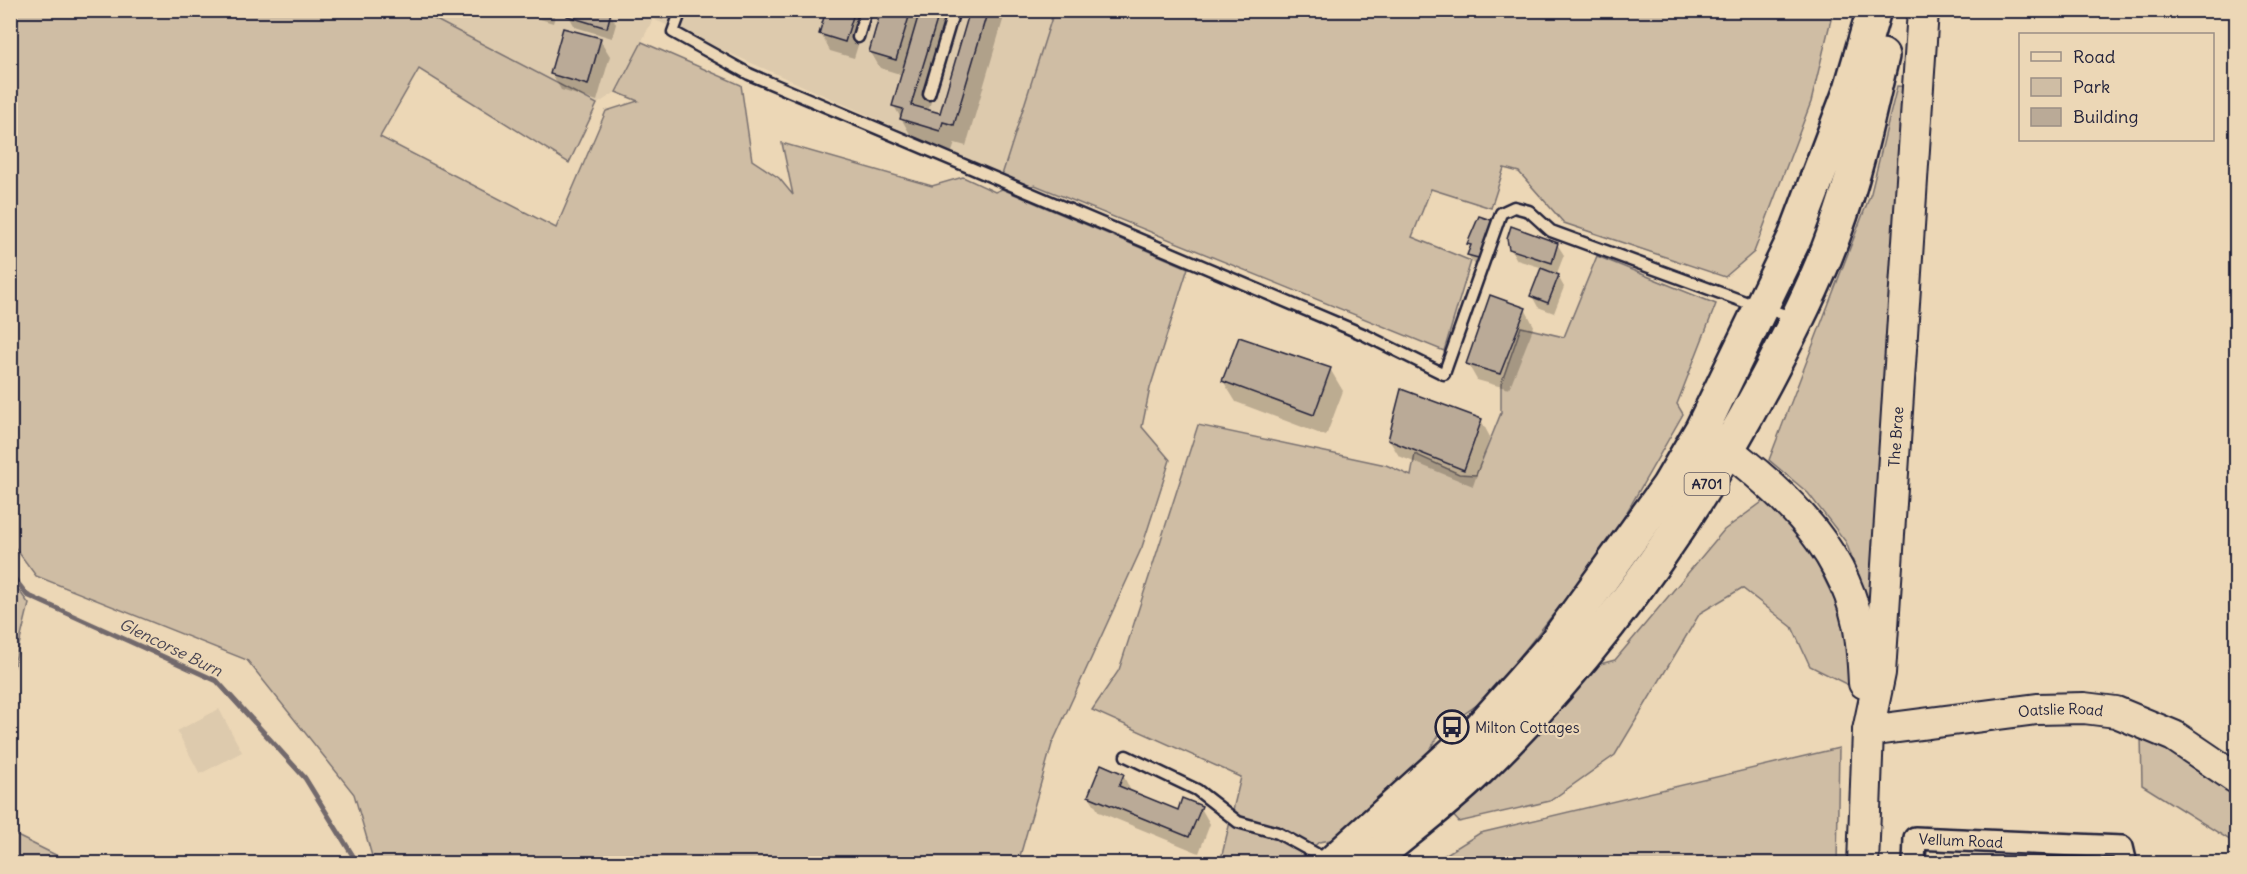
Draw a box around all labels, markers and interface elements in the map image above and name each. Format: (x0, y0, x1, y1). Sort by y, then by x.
legend (2019, 33, 2214, 141)
text: Road (2073, 45, 2116, 68)
text: Park (2073, 75, 2110, 98)
text: Building (2073, 105, 2138, 128)
street label: The Brae (1884, 406, 1907, 468)
road number: A701 (1684, 473, 1730, 495)
water label: Glencorse Burn (116, 613, 226, 681)
street label: Oatslie Road (2017, 698, 2105, 721)
bus stop icon: Milton Cottages (1434, 709, 1470, 745)
place label: Milton Cottages (1475, 718, 1580, 737)
street label: Vellum Road (1918, 829, 2004, 851)

